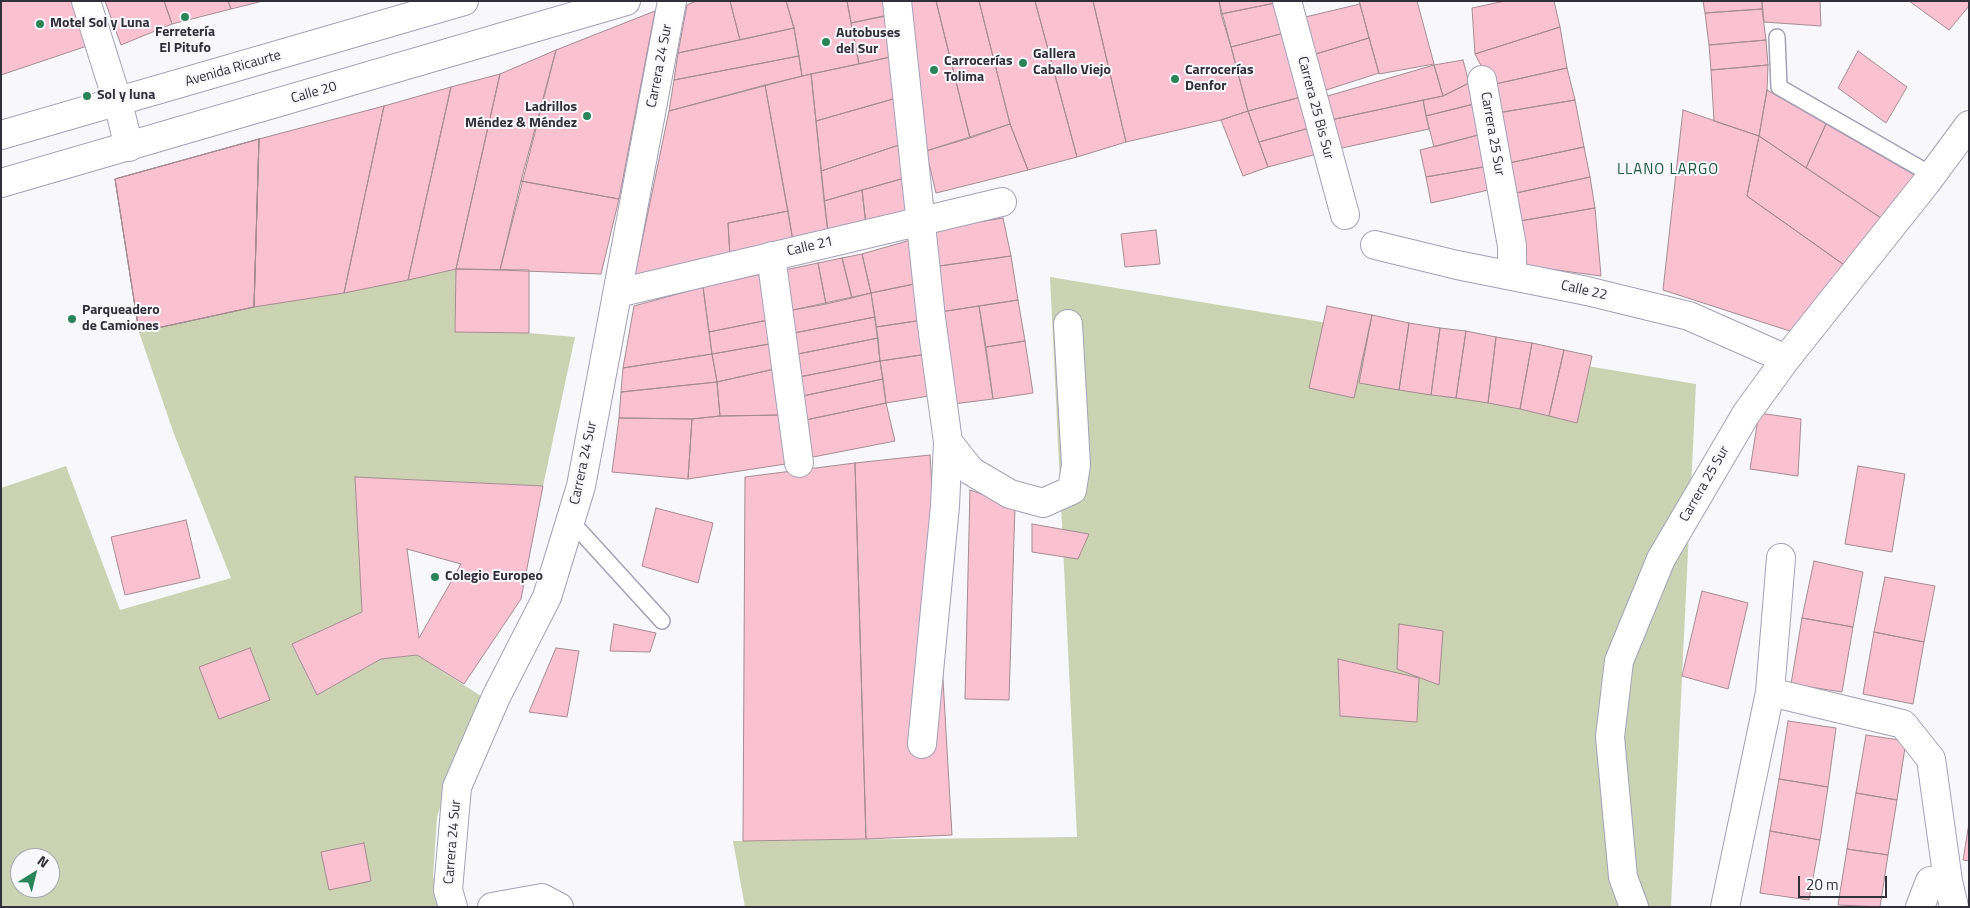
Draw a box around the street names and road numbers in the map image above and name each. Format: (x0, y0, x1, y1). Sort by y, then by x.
street label: Carrera 24 Sur (644, 23, 676, 109)
street label: Avenida Ricaurte (183, 47, 283, 91)
street label: Carrera 25 Bis Sur (1293, 55, 1337, 161)
street label: Calle 20 (289, 78, 339, 108)
street label: Carrera 25 Sur (1476, 91, 1508, 177)
street label: Calle 21 (785, 234, 835, 260)
street label: Calle 22 (1559, 278, 1609, 304)
street label: Carrera 24 Sur (567, 420, 601, 506)
street label: Carrera 25 Sur (1677, 443, 1733, 525)
street label: Carrera 24 Sur (441, 799, 465, 885)

